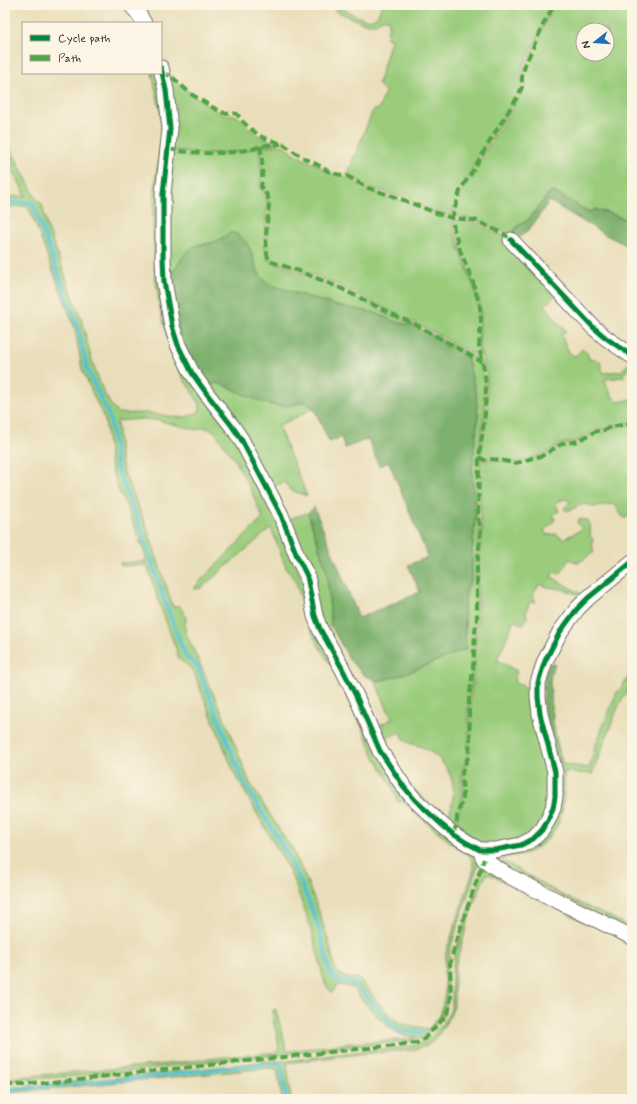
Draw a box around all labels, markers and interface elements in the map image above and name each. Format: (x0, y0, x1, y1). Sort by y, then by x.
legend (22, 22, 162, 74)
north arrow (575, 22, 615, 62)
text: Cycle path (58, 31, 110, 47)
text: N (579, 39, 594, 50)
text: Path (58, 51, 81, 67)

